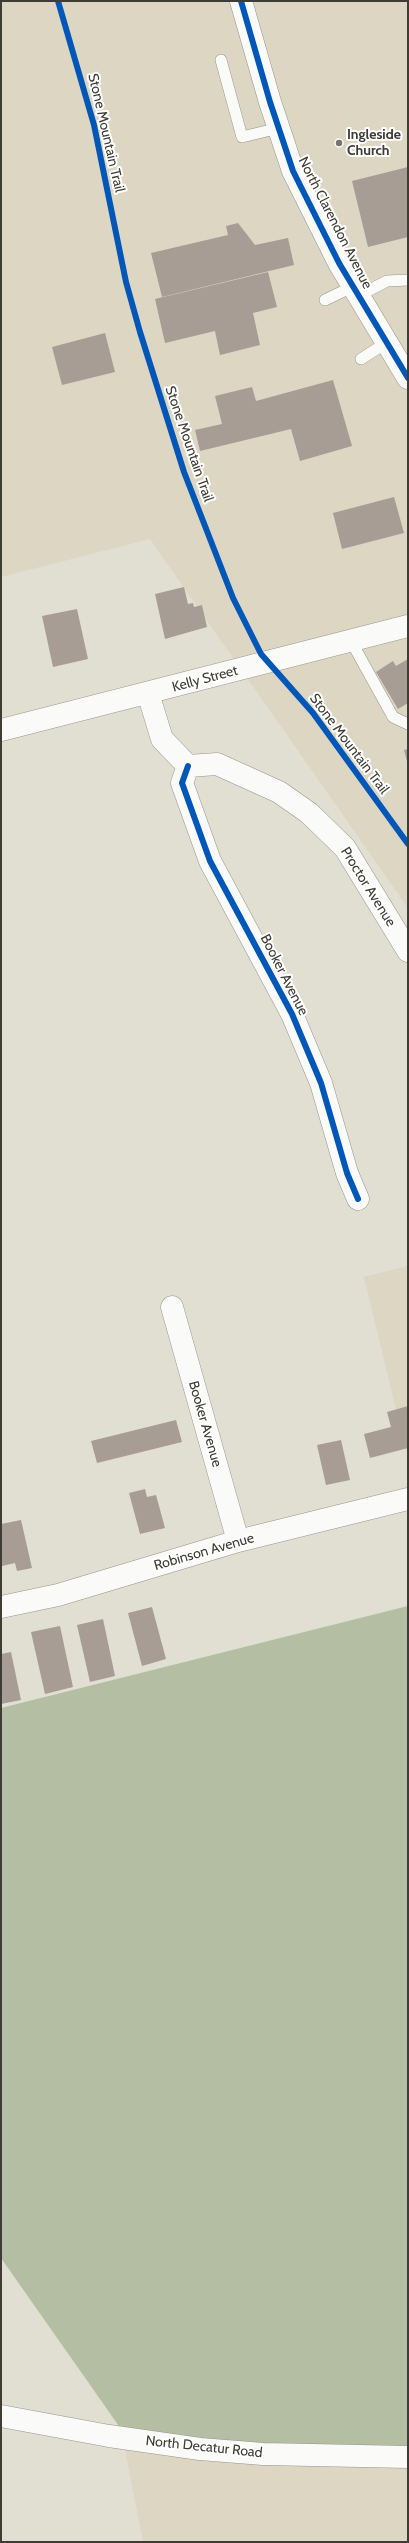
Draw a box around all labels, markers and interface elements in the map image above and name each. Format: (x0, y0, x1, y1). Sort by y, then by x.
street label: Stone Mountain Trail (84, 72, 128, 194)
place label: Ingleside Church (347, 127, 401, 160)
marker: Ingleside Church (334, 138, 344, 148)
street label: North Clarendon Avenue (294, 154, 376, 292)
street label: Stone Mountain Trail (161, 384, 217, 504)
street label: Kelly Street (170, 662, 240, 696)
street label: Stone Mountain Trail (306, 690, 392, 798)
street label: Proctor Avenue (337, 844, 399, 930)
street label: Booker Avenue (256, 932, 312, 1018)
street label: Booker Avenue (185, 1379, 225, 1469)
street label: Robinson Avenue (152, 1530, 256, 1574)
street label: North Decatur Road (145, 2433, 263, 2461)

